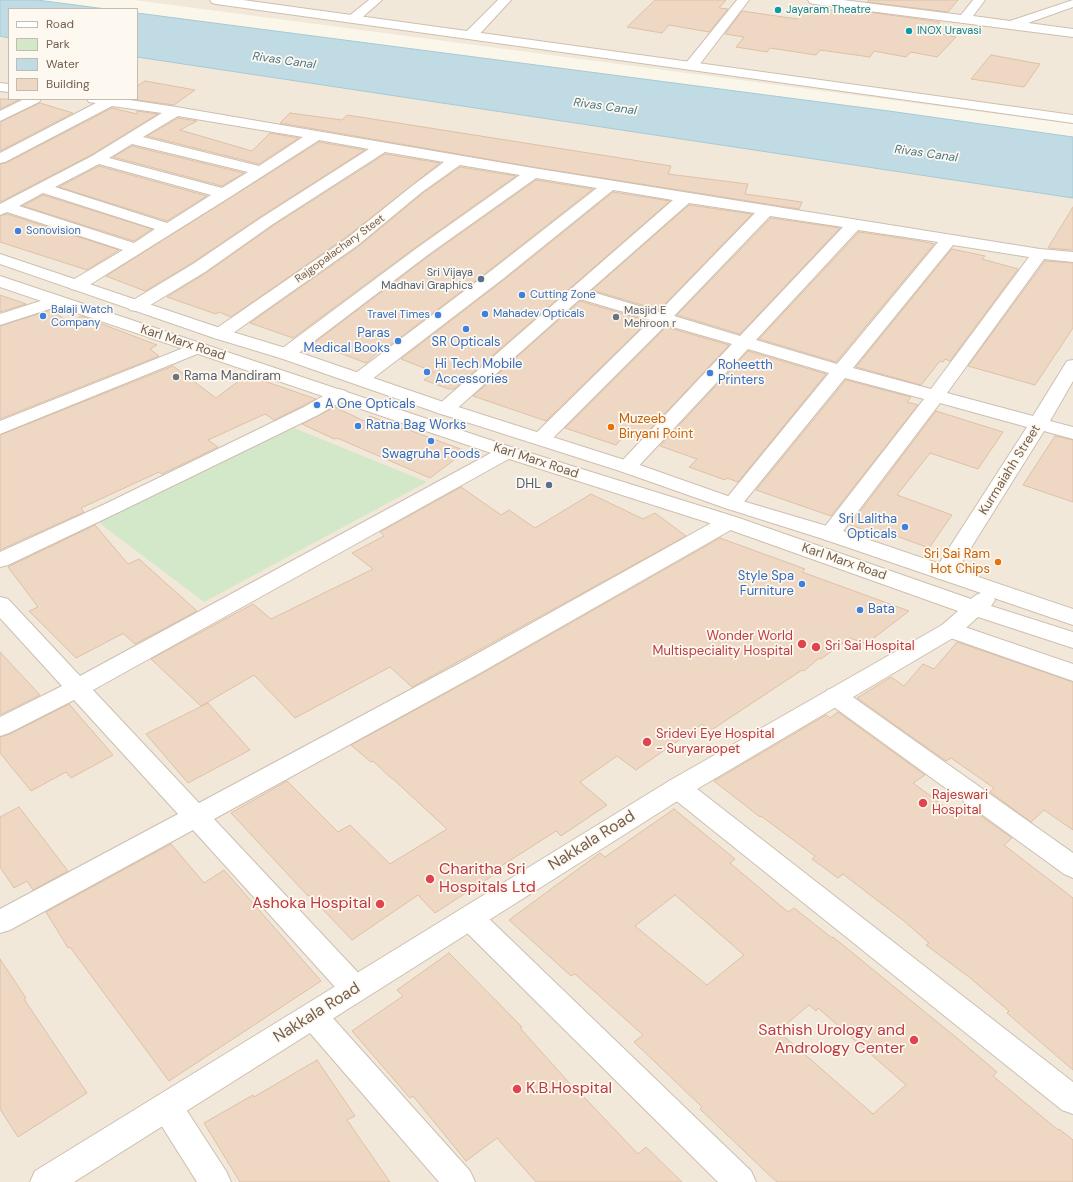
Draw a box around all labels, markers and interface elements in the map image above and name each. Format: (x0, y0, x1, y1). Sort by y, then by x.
place label: Jayaram Theatre (786, 3, 871, 17)
marker: Jayaram Theatre (773, 5, 783, 15)
legend (8, 8, 138, 100)
text: Road (46, 16, 74, 32)
place label: INOX Uravasi (917, 24, 981, 38)
marker: INOX Uravasi (904, 26, 914, 36)
text: Park (46, 36, 70, 52)
water label: Rivas Canal (251, 49, 317, 73)
text: Water (46, 56, 79, 72)
text: Building (46, 76, 90, 92)
water label: Rivas Canal (572, 95, 638, 119)
water label: Rivas Canal (893, 142, 959, 166)
street label: Rajgopalachary Steet (293, 212, 387, 286)
place label: Sonovision (26, 224, 81, 238)
marker: Sonovision (13, 226, 23, 236)
place label: Sri Vijaya Madhavi Graphics (381, 266, 473, 292)
marker: Sri Vijaya Madhavi Graphics (476, 274, 486, 284)
place label: Cutting Zone (530, 288, 596, 302)
marker: Cutting Zone (517, 290, 527, 300)
place label: Balaji Watch Company (51, 303, 113, 329)
place label: Masjid E Mehroon r (624, 304, 676, 330)
place label: Mahadev Opticals (493, 307, 585, 321)
place label: Travel Times (367, 308, 430, 322)
marker: Mahadev Opticals (480, 309, 490, 319)
marker: Travel Times (433, 310, 443, 320)
marker: Balaji Watch Company (38, 311, 48, 321)
marker: Masjid E Mehroon r (611, 312, 621, 322)
street label: Karl Marx Road (138, 322, 228, 364)
marker: SR Opticals (461, 324, 471, 334)
place label: Paras Medical Books (304, 326, 390, 357)
place label: SR Opticals (432, 335, 500, 351)
marker: Paras Medical Books (393, 336, 403, 346)
place label: Hi Tech Mobile Accessories (435, 357, 522, 388)
place label: Roheetth Printers (718, 358, 773, 389)
marker: Hi Tech Mobile Accessories (422, 367, 432, 377)
marker: Roheetth Printers (705, 368, 715, 378)
place label: Rama Mandiram (184, 369, 281, 385)
marker: Rama Mandiram (171, 372, 181, 382)
place label: A One Opticals (325, 397, 416, 413)
marker: A One Opticals (312, 400, 322, 410)
place label: Muzeeb Biryani Point (619, 412, 693, 443)
place label: Ratna Bag Works (366, 418, 466, 434)
marker: Ratna Bag Works (353, 421, 363, 431)
marker: Muzeeb Biryani Point (606, 422, 616, 432)
street label: Kurmaiahh Street (976, 422, 1044, 518)
marker: Swagruha Foods (426, 436, 436, 446)
street label: Karl Marx Road (491, 440, 581, 482)
place label: Swagruha Foods (382, 447, 480, 463)
place label: DHL (516, 477, 541, 493)
marker: DHL (544, 480, 554, 490)
place label: Sri Lalitha Opticals (838, 512, 897, 543)
marker: Sri Lalitha Opticals (900, 522, 910, 532)
street label: Karl Marx Road (800, 540, 888, 584)
place label: Sri Sai Ram Hot Chips (924, 547, 990, 578)
marker: Sri Sai Ram Hot Chips (993, 557, 1003, 567)
place label: Style Spa Furniture (738, 569, 794, 600)
marker: Style Spa Furniture (797, 579, 807, 589)
place label: Bata (868, 602, 895, 618)
marker: Bata (855, 605, 865, 615)
place label: Wonder World Multispeciality Hospital (653, 629, 793, 660)
marker: Wonder World Multispeciality Hospital (796, 638, 808, 650)
place label: Sri Sai Hospital (825, 639, 915, 655)
marker: Sri Sai Hospital (810, 641, 822, 653)
place label: Sridevi Eye Hospital - Suryaraopet (656, 727, 774, 758)
marker: Sridevi Eye Hospital - Suryaraopet (641, 736, 653, 748)
place label: Rajeswari Hospital (932, 788, 988, 819)
marker: Rajeswari Hospital (917, 797, 929, 809)
street label: Nakkala Road (545, 807, 639, 875)
place label: Charitha Sri Hospitals Ltd (439, 860, 536, 898)
marker: Charitha Sri Hospitals Ltd (424, 873, 436, 885)
place label: Ashoka Hospital (252, 894, 371, 914)
marker: Ashoka Hospital (374, 898, 386, 910)
street label: Nakkala Road (270, 979, 364, 1047)
place label: Sathish Urology and Andrology Center (758, 1021, 905, 1059)
marker: Sathish Urology and Andrology Center (908, 1034, 920, 1046)
place label: K.B.Hospital (526, 1079, 612, 1099)
marker: K.B.Hospital (511, 1083, 523, 1095)

